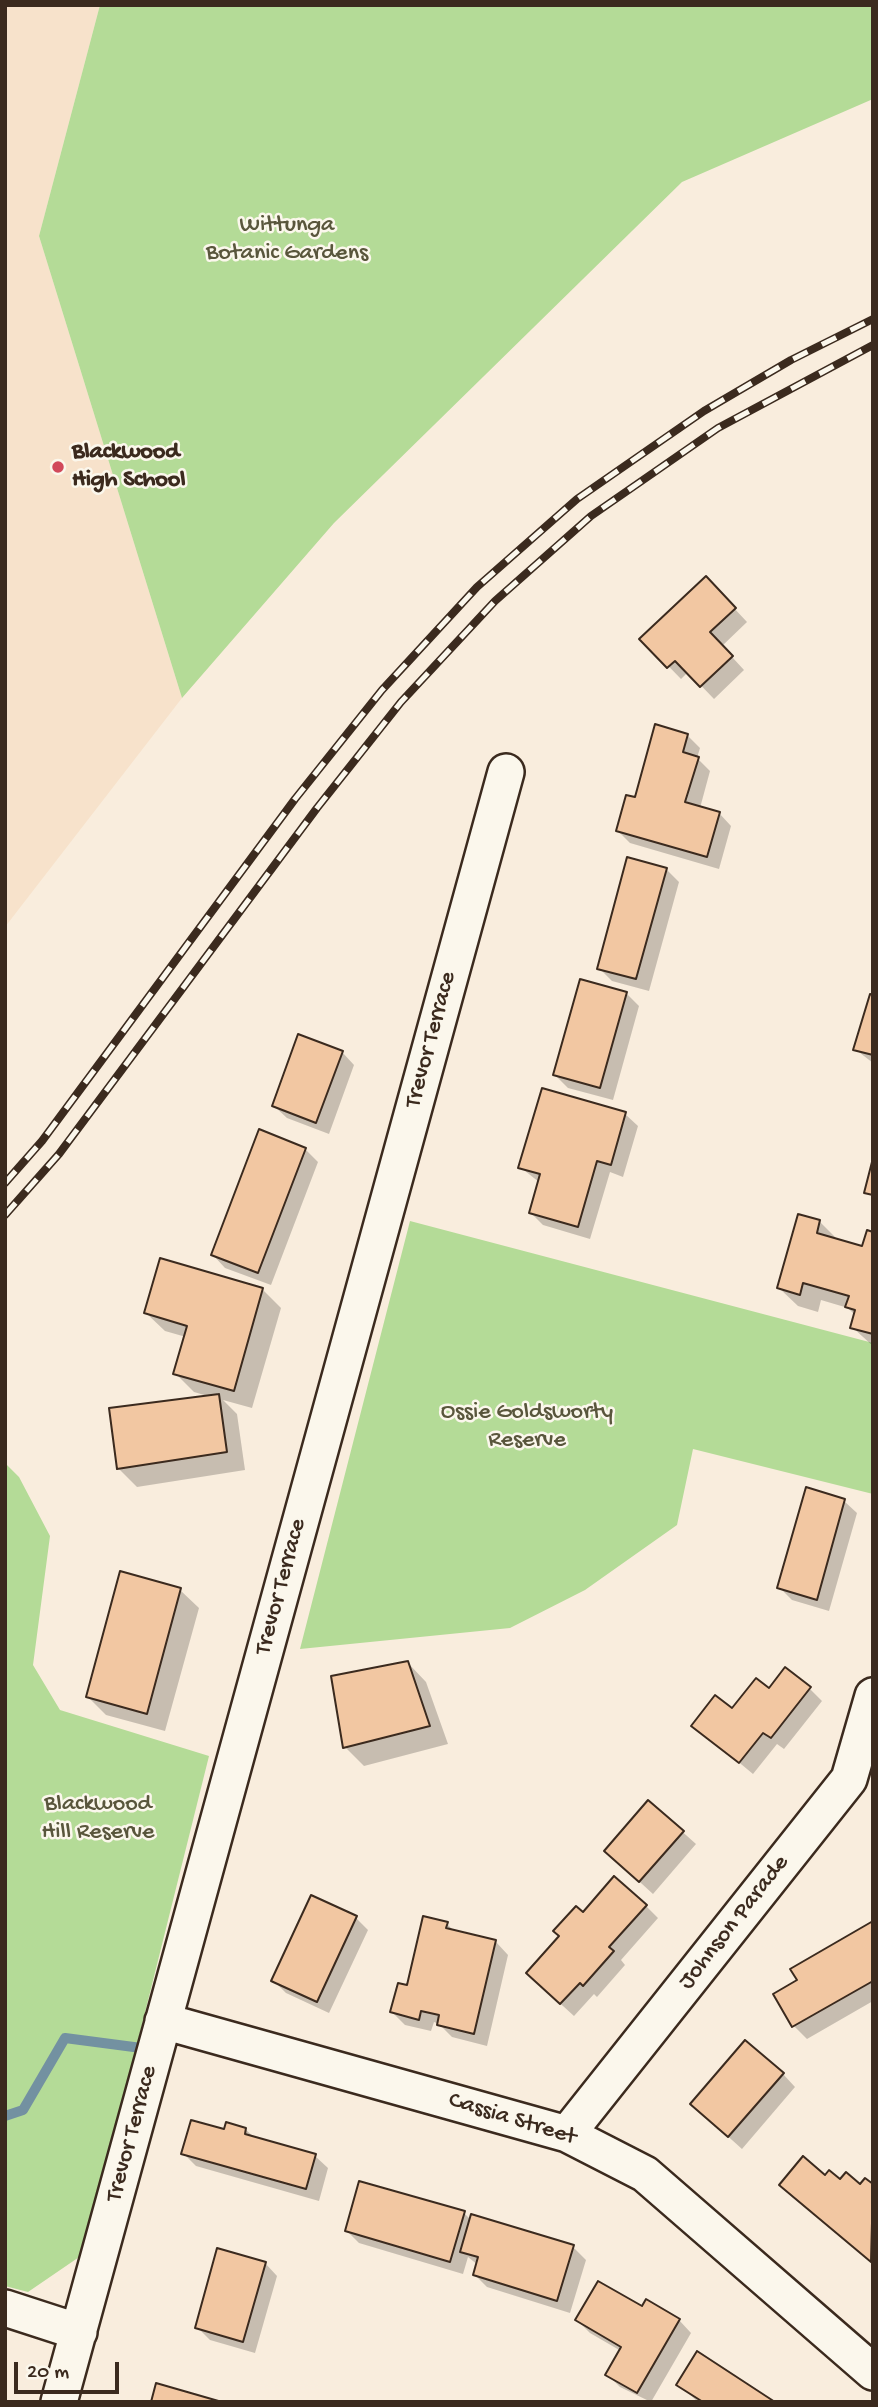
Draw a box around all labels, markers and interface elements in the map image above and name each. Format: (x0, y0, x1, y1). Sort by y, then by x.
park label: Wittunga Botanic Gardens (206, 212, 368, 268)
place label: Blackwood High School (72, 439, 186, 495)
marker: Blackwood High School (50, 459, 66, 475)
street label: Trevor Terrace (400, 969, 464, 1111)
park label: Ossie Goldsworty Reserve (441, 1399, 613, 1455)
street label: Trevor Terrace (250, 1516, 314, 1658)
park label: Blackwood Hill Reserve (42, 1791, 154, 1847)
street label: Johnson Parade (674, 1850, 796, 1996)
street label: Trevor Terrace (101, 2063, 165, 2205)
street label: Cassia Street (445, 2087, 579, 2153)
scale bar (18, 2348, 122, 2392)
text: 20 m (27, 2361, 69, 2386)

